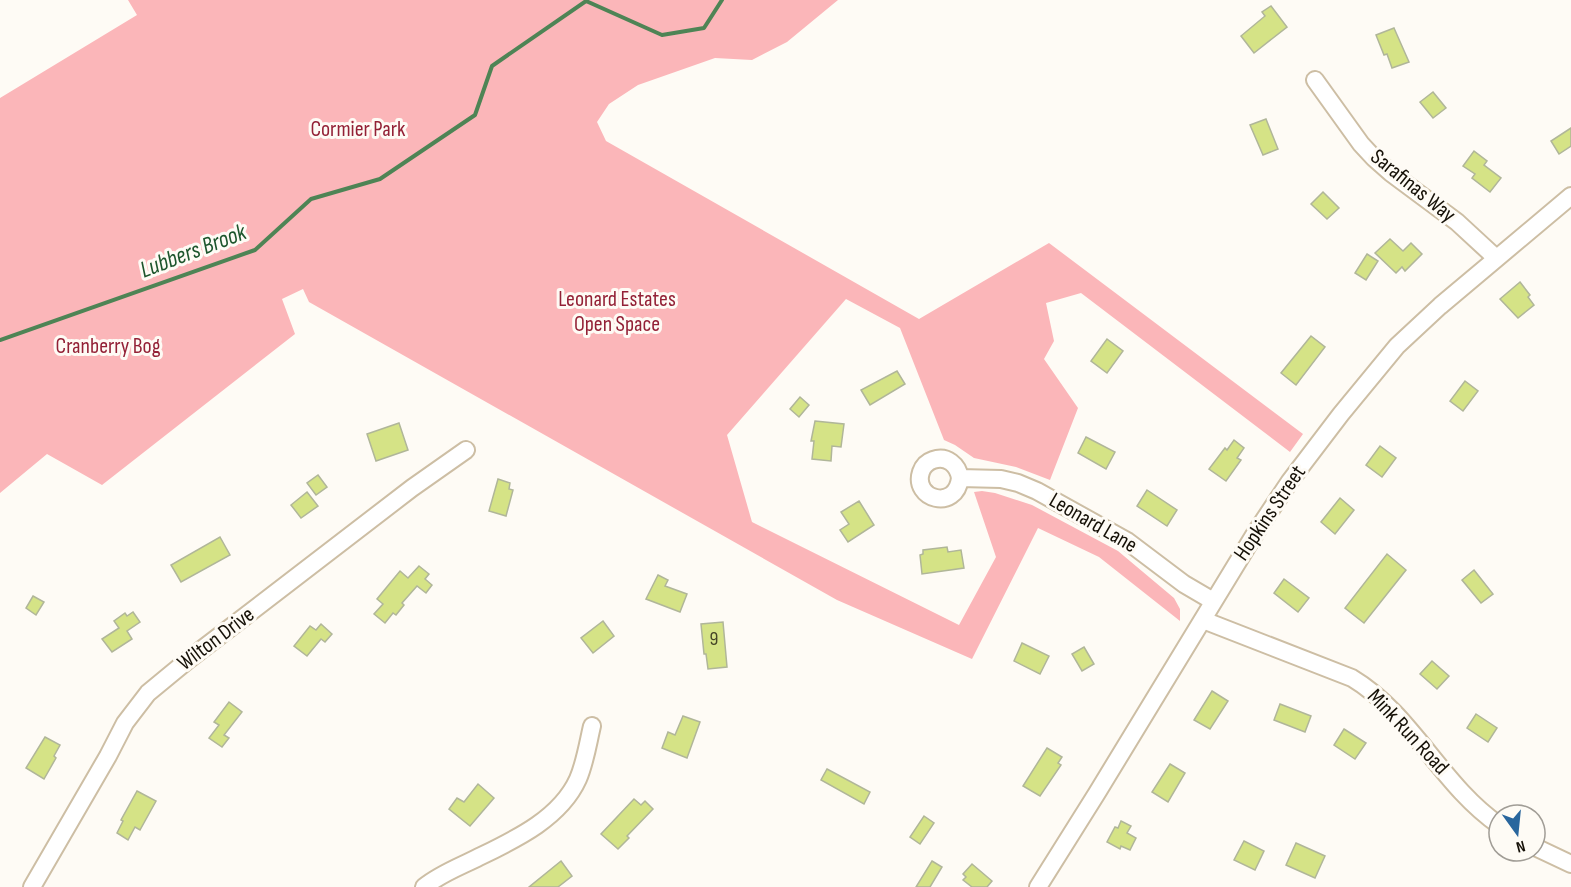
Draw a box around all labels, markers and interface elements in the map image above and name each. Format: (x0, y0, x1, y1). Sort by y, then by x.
park label: Cormier Park (311, 116, 406, 143)
street label: Sarafinas Way (1365, 143, 1461, 229)
water label: Lubbers Brook (136, 217, 251, 285)
park label: Leonard Estates Open Space (558, 286, 676, 338)
park label: Cranberry Bog (56, 333, 161, 360)
street label: Hopkins Street (1228, 460, 1312, 566)
street label: Leonard Lane (1044, 487, 1142, 559)
street label: Wilton Drive (172, 601, 260, 677)
house number: 9 (710, 627, 718, 651)
street label: Mink Run Road (1362, 684, 1454, 780)
north arrow (1487, 803, 1547, 863)
text: N (1514, 836, 1527, 856)

